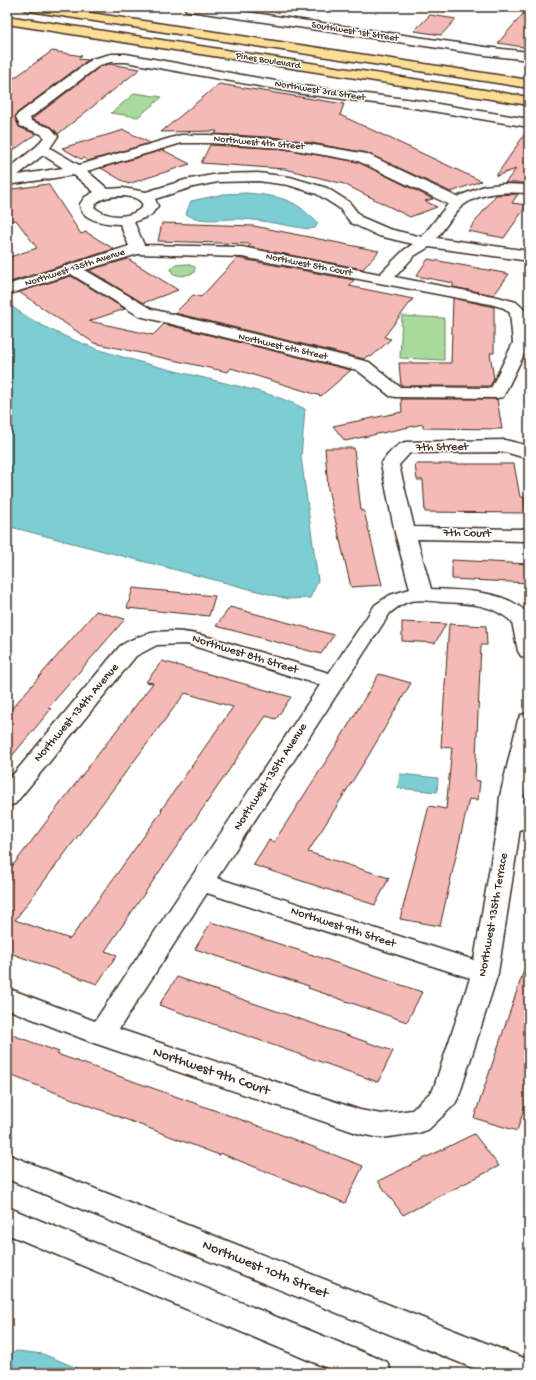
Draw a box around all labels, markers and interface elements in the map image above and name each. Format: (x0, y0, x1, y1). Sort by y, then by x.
street label: Southwest 1st Street (311, 19, 400, 45)
street label: Pines Boulevard (234, 50, 302, 72)
street label: Northwest 3rd Street (274, 78, 367, 104)
street label: Northwest 4th Street (213, 133, 306, 153)
street label: Northwest 135th Avenue (24, 246, 127, 290)
street label: Northwest 5th Court (265, 251, 354, 279)
street label: Northwest 6th Street (237, 331, 330, 363)
street label: 7th Street (415, 441, 469, 455)
street label: 7th Court (442, 527, 492, 541)
street label: Northwest 8th Street (190, 632, 301, 678)
street label: Northwest 134th Avenue (32, 660, 123, 765)
street label: Northwest 135th Avenue (231, 720, 311, 833)
street label: Northwest 135th Terrace (476, 851, 512, 978)
street label: Northwest 9th Street (289, 904, 398, 952)
street label: Northwest 9th Court (150, 1044, 273, 1100)
street label: Northwest 10th Street (200, 1237, 332, 1304)

